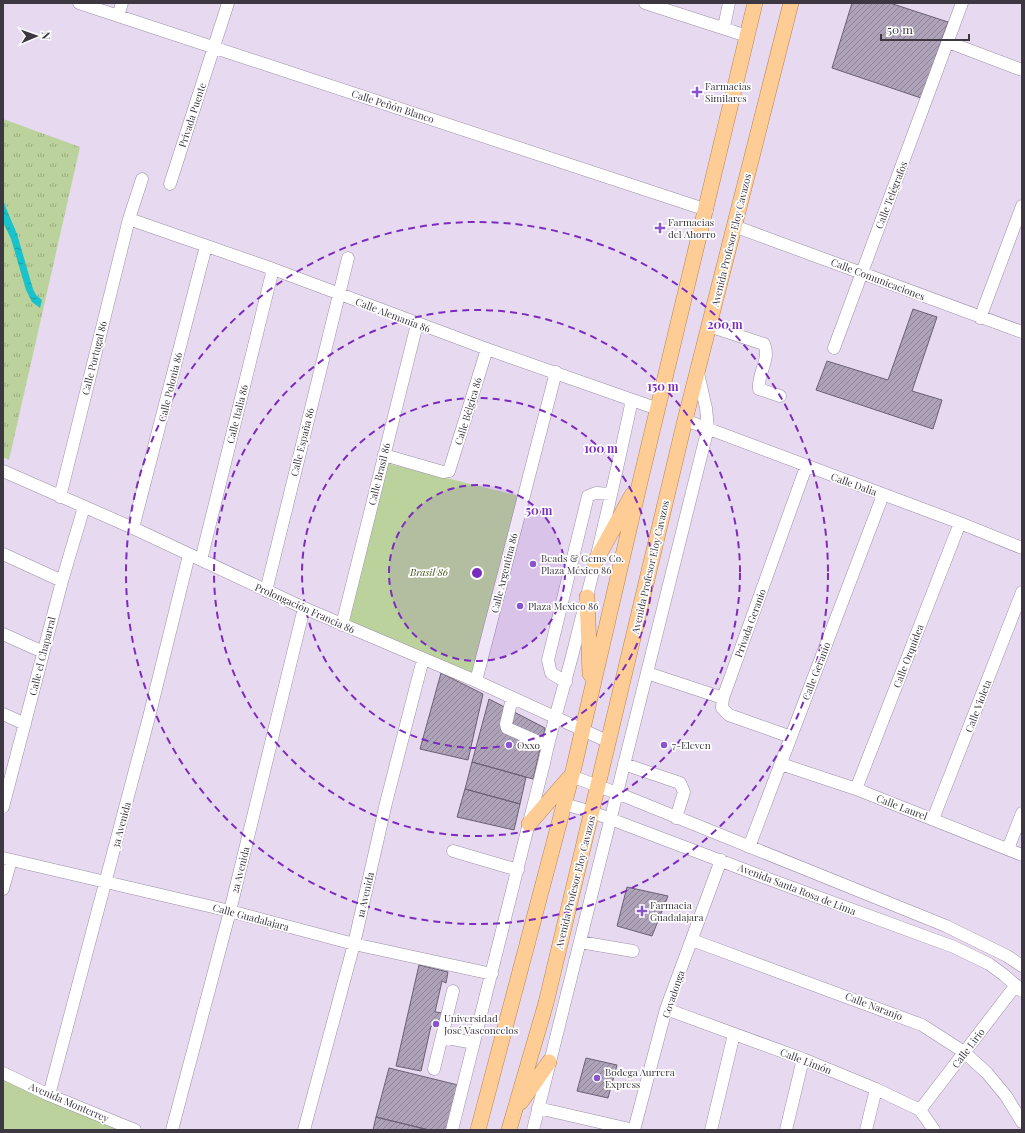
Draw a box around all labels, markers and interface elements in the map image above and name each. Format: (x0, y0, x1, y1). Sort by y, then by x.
north arrow (16, 16, 56, 56)
scale bar (881, 16, 969, 42)
text: 50 m (887, 21, 913, 37)
text: N (39, 31, 54, 40)
place label: Farmacias Similares (705, 79, 751, 105)
street label: Privada Puente (175, 81, 209, 149)
street label: Calle Peñón Blanco (350, 86, 437, 126)
marker: Farmacias Similares (692, 87, 702, 97)
street label: Calle Telégrafos (872, 159, 910, 231)
street label: Avenida Profesor Eloy Cavazos (707, 172, 754, 309)
place label: Farmacias del Ahorro (668, 215, 716, 241)
marker: Farmacias del Ahorro (655, 223, 665, 233)
street label: Calle Comunicaciones (829, 255, 927, 303)
street label: Calle Alemania 86 (353, 294, 433, 336)
text: 200 m (707, 316, 743, 332)
street label: Calle Portugal 86 (78, 319, 110, 397)
street label: Calle Polonia 86 (155, 351, 185, 423)
street label: Calle Bélgica 86 (451, 375, 485, 447)
text: 150 m (647, 378, 679, 394)
street label: Calle Italia 86 (223, 383, 251, 445)
street label: Calle España 86 (287, 406, 317, 478)
text: 100 m (584, 440, 618, 456)
street label: Calle Brasil 86 (364, 441, 394, 507)
street label: Calle Dalia (829, 469, 879, 499)
street label: Avenida Profesor Eloy Cavazos (628, 499, 672, 636)
text: 50 m (526, 502, 553, 518)
street label: Calle Argentina 86 (487, 532, 521, 614)
place label: Beads & Gems Co. Plaza México 86 (541, 551, 624, 577)
marker: Beads & Gems Co. Plaza México 86 (528, 559, 538, 569)
park label: Brasil 86 (409, 565, 449, 579)
centre of rings (470, 566, 484, 580)
street label: Prolongación Francia 86 (253, 580, 357, 636)
street label: Privada Geranio (731, 586, 769, 659)
place label: Plaza Mexico 86 (528, 599, 598, 613)
marker: Plaza Mexico 86 (515, 601, 525, 611)
street label: Calle el Chaparral (25, 615, 59, 697)
street label: Calle Orquídea (889, 622, 927, 690)
street label: Calle Geranio (799, 640, 834, 702)
street label: Calle Violeta (962, 678, 994, 734)
place label: Oxxo (517, 738, 540, 752)
place label: 7-Eleven (672, 738, 711, 752)
marker: Oxxo (504, 740, 514, 750)
marker: 7-Eleven (659, 740, 669, 750)
street label: Calle Laurel (874, 791, 930, 823)
street label: 3a Avenida (108, 800, 134, 850)
street label: Avenida Profesor Eloy Cavazos (551, 814, 598, 951)
street label: 2a Avenida (227, 845, 253, 895)
street label: Avenida Santa Rosa de Lima (735, 860, 858, 918)
street label: 1a Avenida (353, 871, 377, 919)
place label: Farmacia Guadalajara (650, 898, 704, 924)
street label: Calle Guadalajara (211, 900, 291, 934)
marker: Farmacia Guadalajara (637, 906, 647, 916)
street label: Covadonga (658, 968, 688, 1020)
street label: Calle Naranjo (843, 989, 905, 1024)
place label: Universidad José Vasconcelos (443, 1011, 518, 1037)
marker: Universidad José Vasconcelos (431, 1019, 441, 1029)
street label: Calle Lirio (948, 1025, 988, 1071)
street label: Calle Limón (778, 1045, 834, 1077)
place label: Bodega Aurrera Express (605, 1065, 675, 1091)
marker: Bodega Aurrera Express (592, 1073, 602, 1083)
street label: Avenida Monterrey (26, 1078, 111, 1125)

